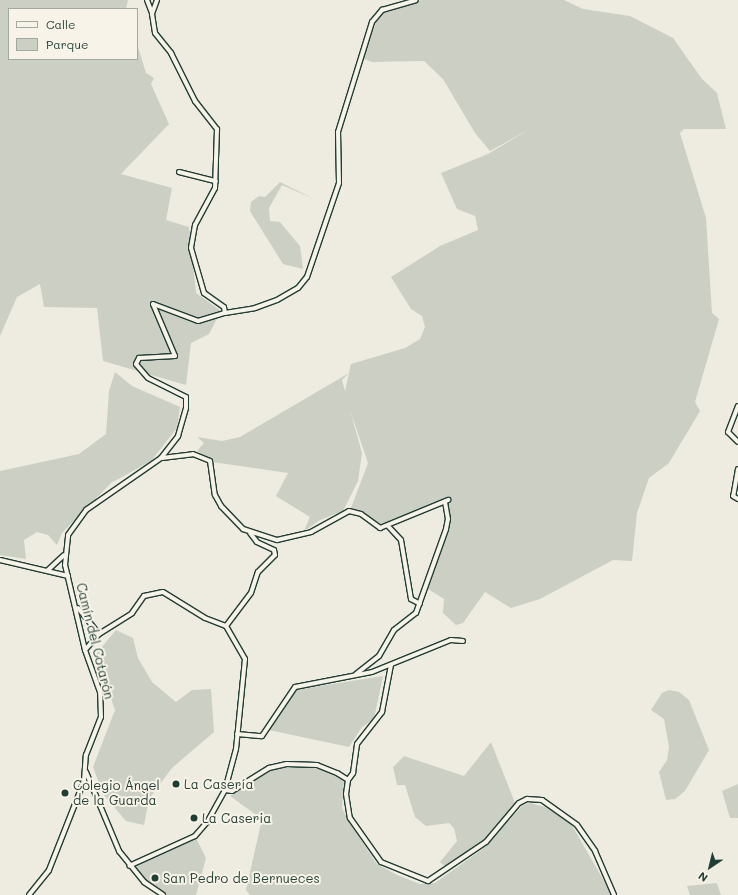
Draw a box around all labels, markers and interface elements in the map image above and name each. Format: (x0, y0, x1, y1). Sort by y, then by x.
legend (8, 8, 138, 60)
text: Calle (46, 16, 76, 32)
text: Parque (46, 36, 89, 52)
street label: Camín del Cotarón (73, 581, 117, 701)
place label: La Casería (184, 776, 254, 792)
place label: Colegio Ángel de la Guarda (73, 778, 160, 809)
marker: La Casería (171, 779, 181, 789)
marker: Colegio Ángel de la Guarda (60, 788, 70, 798)
place label: La Caseria (202, 810, 271, 826)
marker: La Caseria (189, 813, 199, 823)
north arrow (690, 847, 730, 887)
text: N (695, 869, 711, 886)
place label: San Pedro de Bernueces (163, 870, 320, 886)
marker: San Pedro de Bernueces (150, 873, 160, 883)

